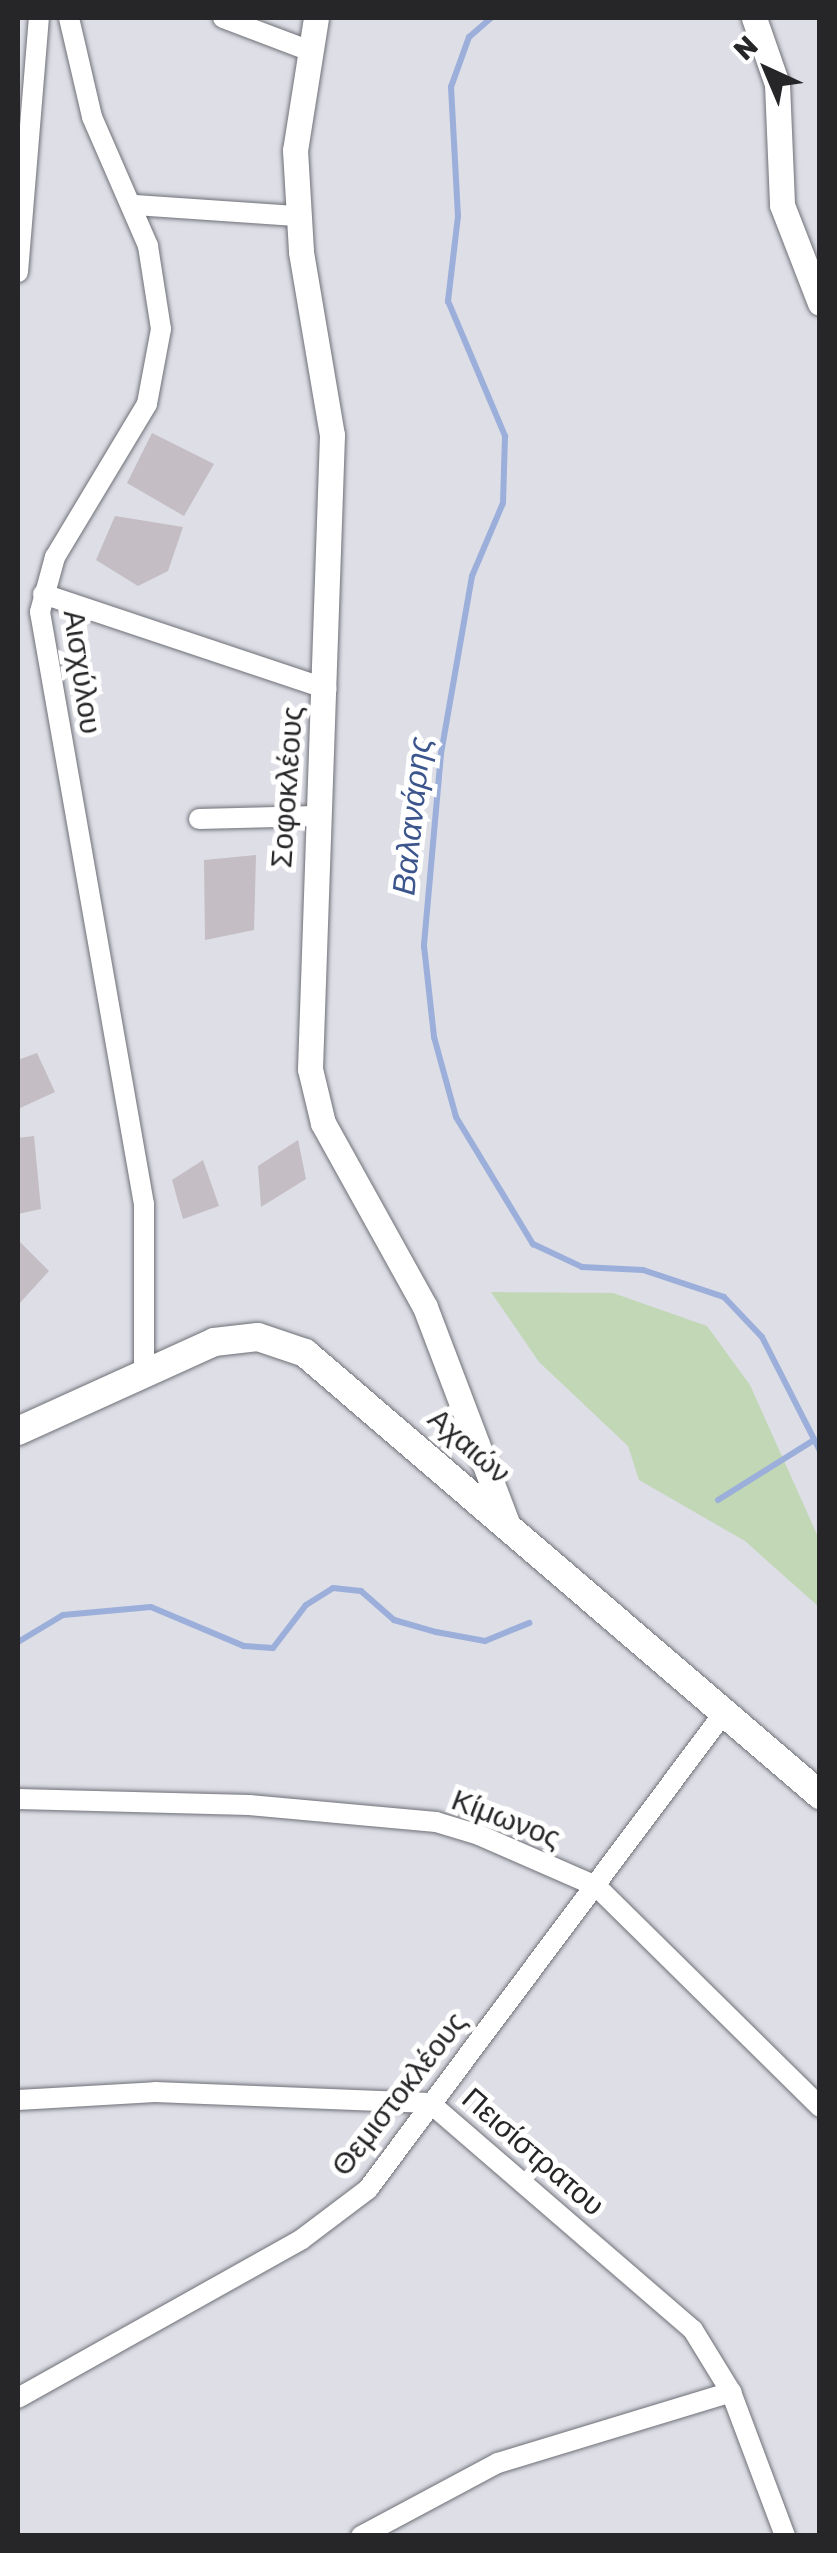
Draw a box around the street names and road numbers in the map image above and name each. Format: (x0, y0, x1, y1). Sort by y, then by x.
street label: Αισχύλου (55, 608, 109, 736)
street label: Σοφοκλέους (263, 705, 311, 869)
street label: Αχαιών (421, 1401, 517, 1491)
street label: Κίμωνος (447, 1782, 565, 1856)
street label: Θεμιστοκλέους (324, 2005, 474, 2183)
street label: Πεισίστρατου (455, 2081, 611, 2223)

